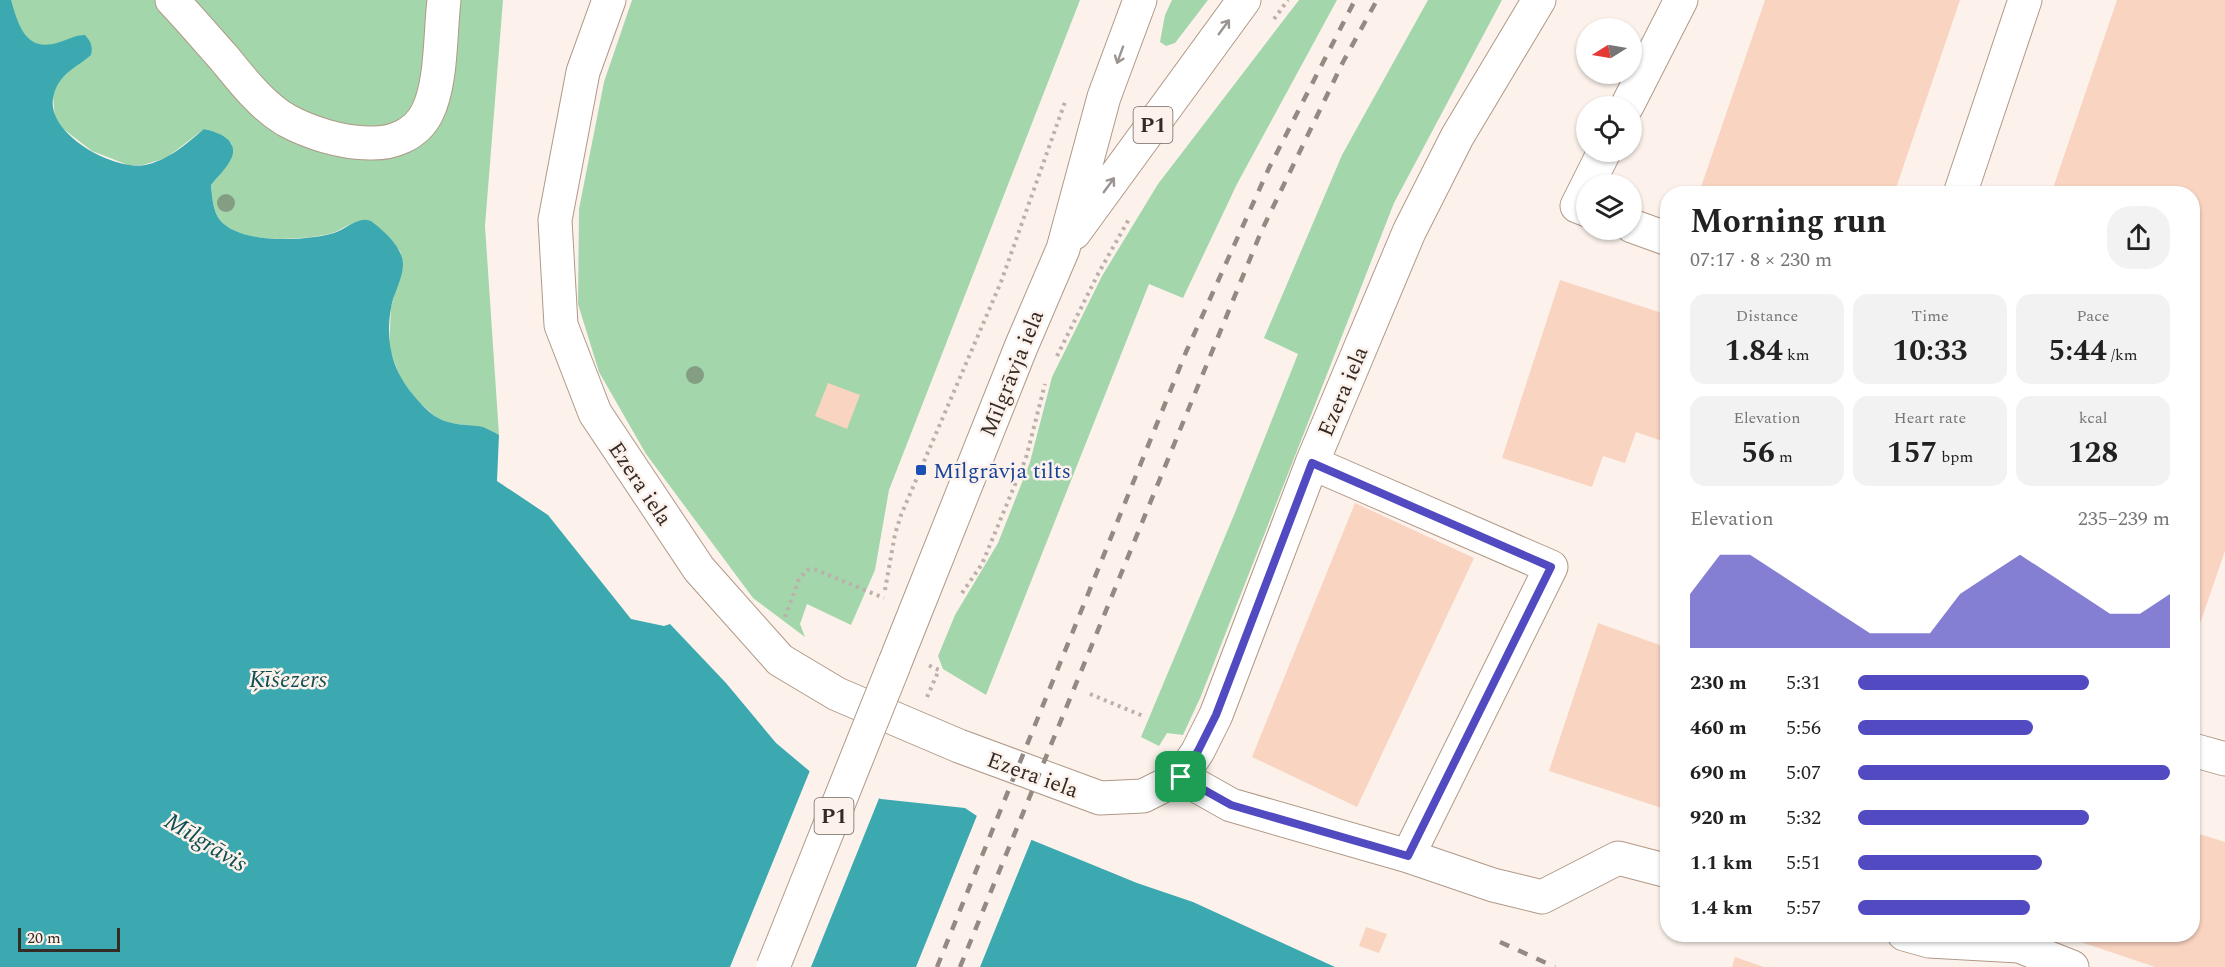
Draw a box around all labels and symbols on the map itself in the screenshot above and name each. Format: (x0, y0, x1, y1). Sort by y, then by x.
north arrow (1576, 18, 1642, 84)
one-way arrow (1218, 20, 1230, 36)
one-way arrow (1113, 45, 1124, 64)
road number: P1 (1134, 107, 1172, 143)
one-way arrow (1103, 177, 1116, 193)
street label: Mīlgrāvja iela (972, 305, 1053, 442)
street label: Ezera iela (1310, 341, 1377, 442)
street label: Ezera iela (599, 435, 680, 533)
place label: Mīlgrāvja tilts (933, 455, 1071, 488)
marker: Mīlgrāvja tilts (914, 463, 928, 477)
water label: Ķīšezers (249, 662, 328, 698)
street label: Ezera iela (982, 744, 1083, 807)
pin (1155, 751, 1206, 802)
road number: P1 (814, 798, 854, 834)
water label: Mīlgrāvis (157, 804, 254, 882)
scale bar (18, 925, 120, 952)

